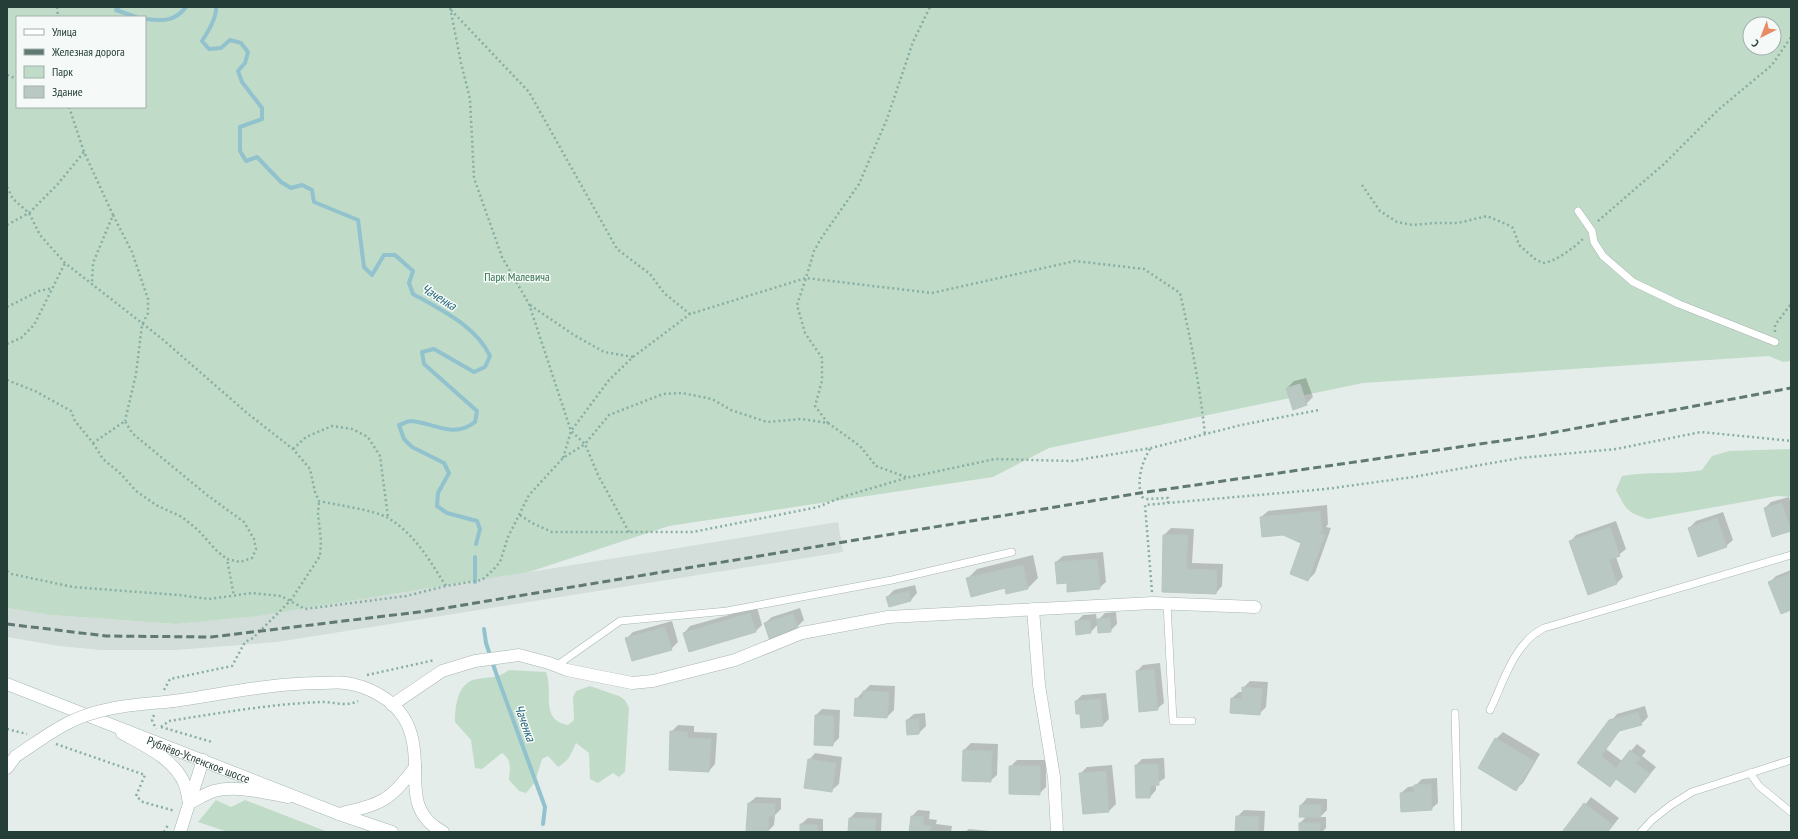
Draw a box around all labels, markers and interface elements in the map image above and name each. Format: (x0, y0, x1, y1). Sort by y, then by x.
legend (16, 16, 146, 108)
north arrow (1742, 16, 1782, 56)
text: Улица (52, 24, 77, 39)
text: С (1749, 37, 1762, 50)
text: Железная дорога (51, 44, 125, 59)
text: Парк (52, 64, 73, 79)
text: Здание (52, 84, 83, 99)
park label: Парк Малевича (484, 269, 550, 284)
water label: Чаченка (418, 280, 460, 315)
water label: Чаченка (511, 702, 540, 744)
street label: Рублёво-Успенское шоссе (145, 732, 252, 786)

